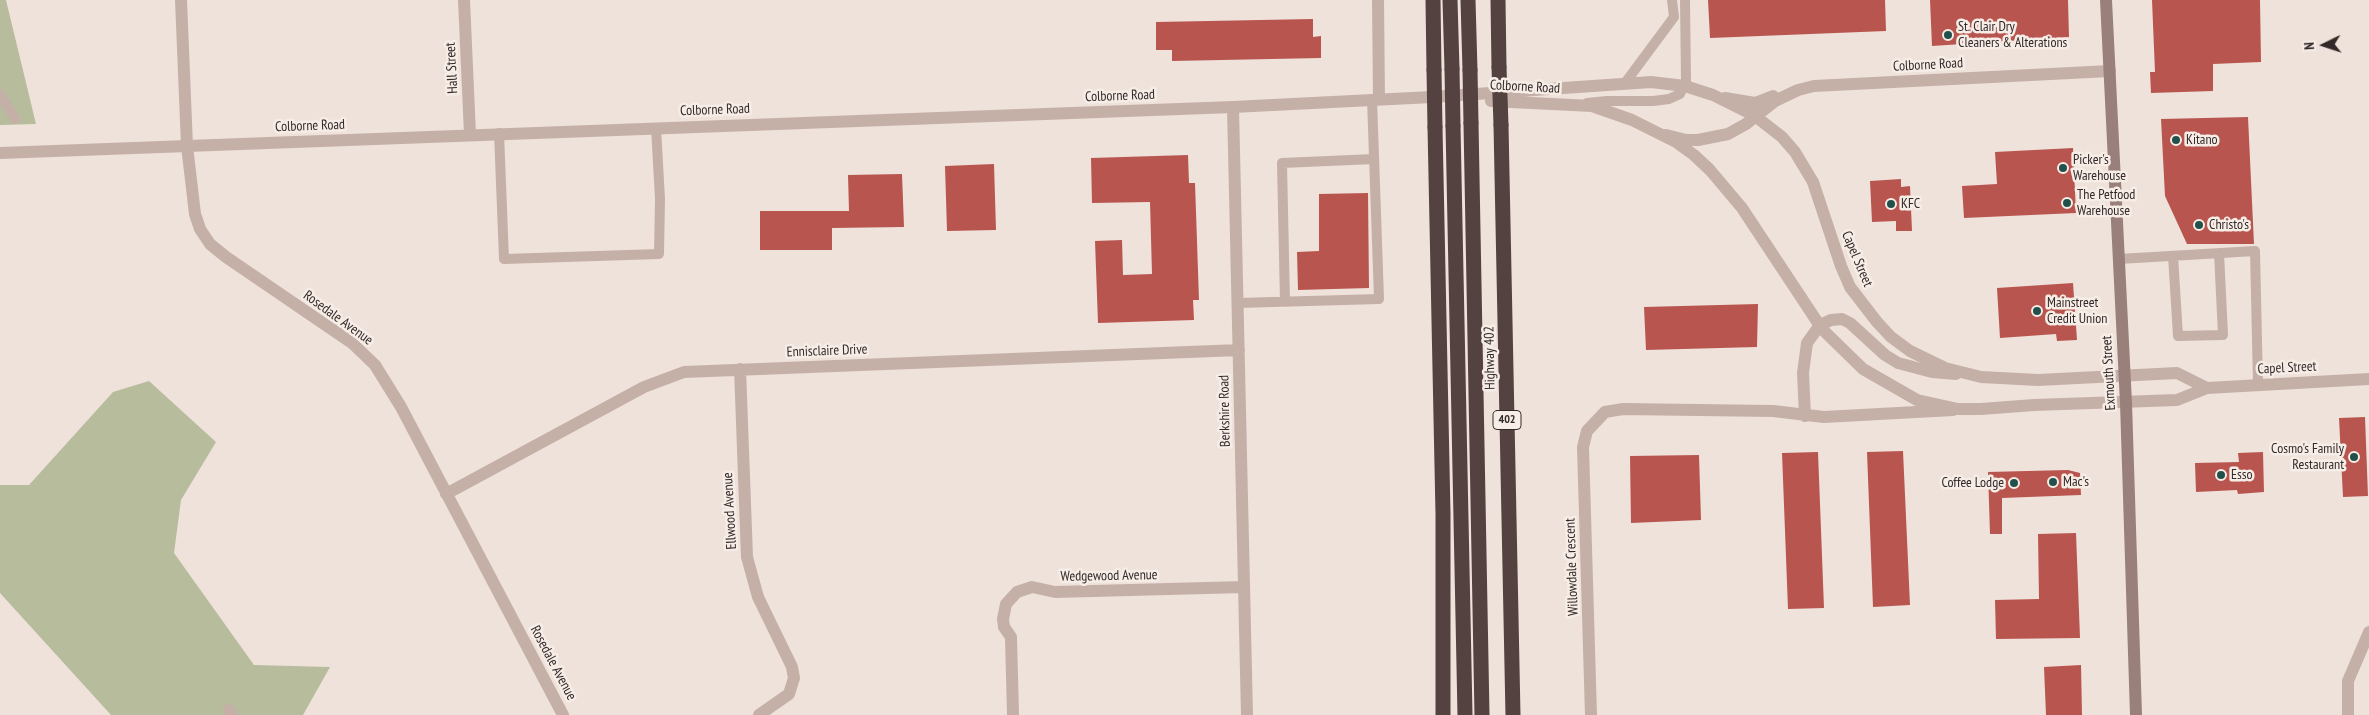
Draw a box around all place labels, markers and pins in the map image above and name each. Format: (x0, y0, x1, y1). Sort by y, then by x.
place label: St. Clair Dry Cleaners & Alterations (1958, 19, 2067, 52)
marker: St. Clair Dry Cleaners & Alterations (1942, 29, 1954, 41)
place label: Kitano (2186, 132, 2218, 148)
marker: Kitano (2170, 134, 2182, 146)
place label: Picker's Warehouse (2073, 152, 2126, 184)
marker: Picker's Warehouse (2057, 162, 2069, 174)
place label: The Petfood Warehouse (2077, 187, 2135, 220)
place label: KFC (1901, 196, 1920, 212)
marker: The Petfood Warehouse (2061, 197, 2073, 209)
marker: KFC (1885, 198, 1897, 210)
place label: Christo's (2209, 217, 2249, 233)
marker: Christo's (2193, 219, 2205, 231)
place label: Mainstreet Credit Union (2047, 295, 2107, 328)
marker: Mainstreet Credit Union (2031, 305, 2043, 317)
place label: Cosmo's Family Restaurant (2271, 441, 2344, 474)
marker: Cosmo's Family Restaurant (2348, 451, 2360, 463)
place label: Esso (2231, 467, 2253, 483)
marker: Esso (2215, 469, 2227, 481)
place label: Mac's (2063, 474, 2089, 490)
place label: Coffee Lodge (1941, 475, 2004, 491)
marker: Mac's (2047, 476, 2059, 488)
marker: Coffee Lodge (2008, 477, 2020, 489)

